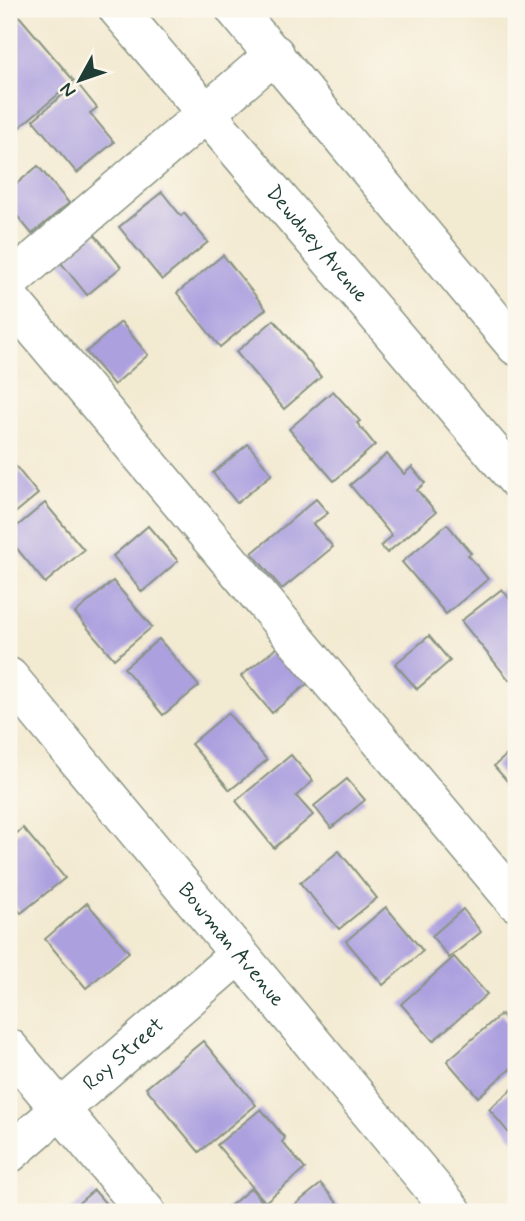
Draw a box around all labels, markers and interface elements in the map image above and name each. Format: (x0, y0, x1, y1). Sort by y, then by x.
north arrow (46, 46, 116, 116)
text: N (54, 77, 82, 103)
street label: Dewdney Avenue (259, 179, 375, 309)
street label: Bowman Avenue (171, 877, 291, 1013)
street label: Roy Street (77, 1011, 170, 1097)

